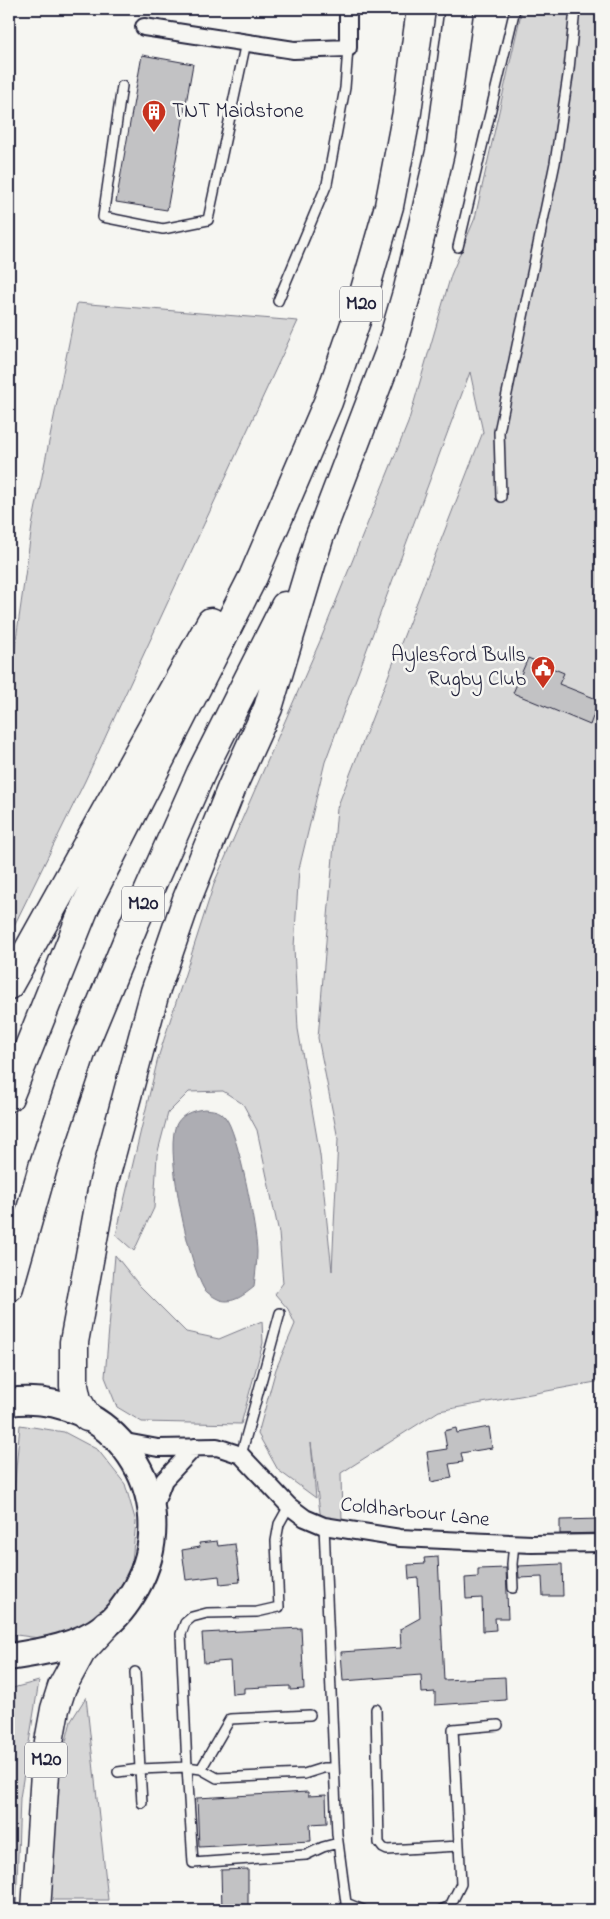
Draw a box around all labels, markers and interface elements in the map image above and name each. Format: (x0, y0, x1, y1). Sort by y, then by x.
place label: TNT Maidstone (172, 97, 304, 127)
building icon: TNT Maidstone (141, 99, 167, 133)
road number: M20 (340, 286, 382, 322)
place label: Aylesford Bulls Rugby Club (391, 641, 526, 697)
public building icon: Aylesford Bulls Rugby Club (530, 655, 556, 689)
road number: M20 (122, 886, 164, 922)
street label: Coldharbour Lane (339, 1490, 492, 1536)
road number: M20 (25, 1742, 67, 1778)

